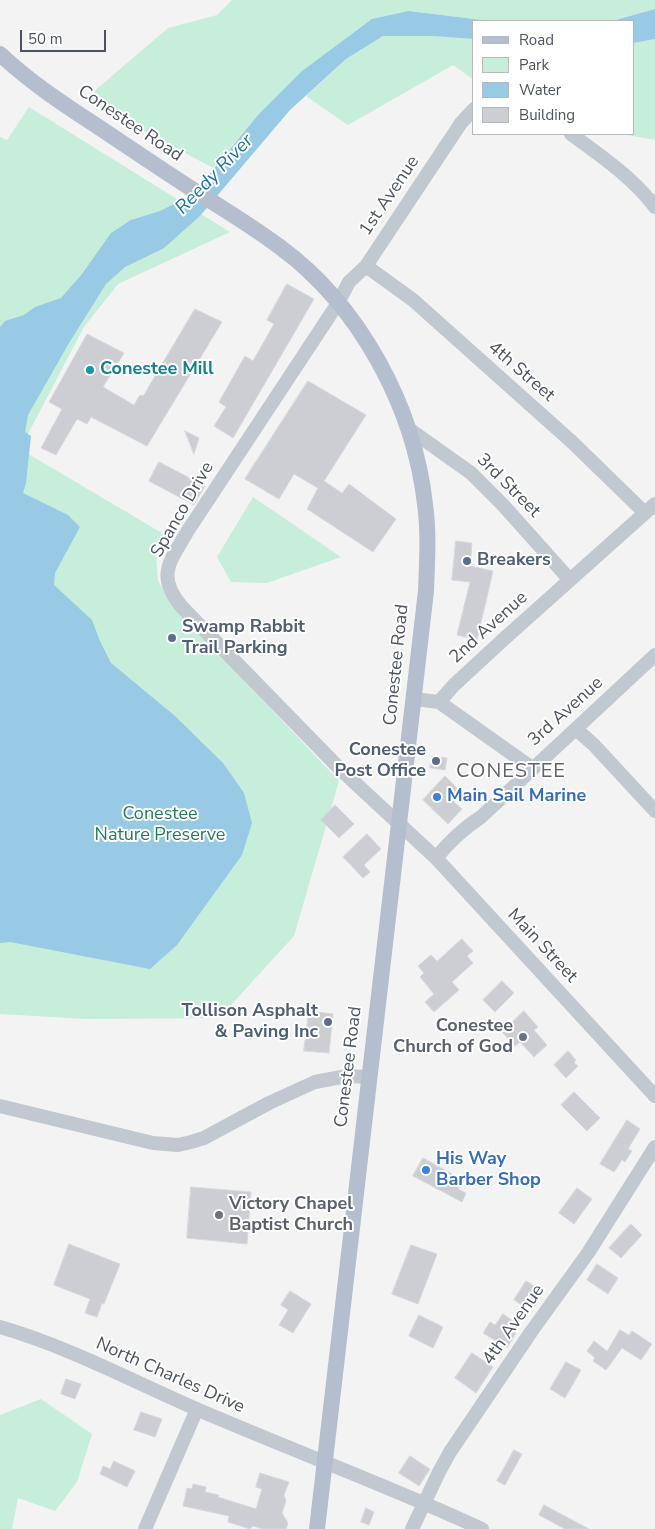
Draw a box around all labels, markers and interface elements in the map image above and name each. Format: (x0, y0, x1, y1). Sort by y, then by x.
scale bar (22, 20, 109, 52)
legend (472, 20, 635, 135)
text: 50 m (28, 29, 63, 49)
text: Road (519, 30, 554, 50)
text: Park (519, 55, 549, 75)
text: Water (519, 80, 561, 100)
street label: Conestee Road (74, 81, 186, 167)
text: Building (519, 105, 575, 125)
water label: Reedy River (171, 130, 259, 220)
street label: 1st Avenue (355, 152, 425, 240)
street label: 4th Street (483, 337, 559, 407)
place label: Conestee Mill (100, 359, 214, 381)
marker: Conestee Mill (84, 364, 96, 376)
street label: 3rd Street (472, 450, 544, 522)
street label: Spanco Drive (147, 458, 219, 562)
place label: Breakers (477, 550, 551, 572)
marker: Breakers (461, 555, 473, 567)
street label: 2nd Avenue (446, 587, 532, 669)
street label: Conestee Road (380, 603, 414, 727)
place label: Swamp Rabbit Trail Parking (182, 617, 305, 660)
marker: Swamp Rabbit Trail Parking (166, 632, 178, 644)
street label: 3rd Avenue (524, 673, 608, 751)
place label: Conestee Post Office (335, 740, 426, 782)
marker: Conestee Post Office (430, 755, 442, 767)
district label: CONESTEE (455, 760, 567, 784)
place label: Main Sail Marine (447, 786, 586, 808)
marker: Main Sail Marine (431, 791, 443, 803)
park label: Conestee Nature Preserve (95, 804, 225, 846)
street label: Main Street (502, 905, 582, 987)
place label: Tollison Asphalt & Paving Inc (182, 1001, 318, 1044)
street label: Conestee Road (331, 1005, 367, 1129)
marker: Tollison Asphalt & Paving Inc (322, 1016, 334, 1028)
place label: Conestee Church of God (393, 1016, 513, 1058)
marker: Conestee Church of God (517, 1031, 529, 1043)
place label: His Way Barber Shop (436, 1149, 541, 1192)
marker: His Way Barber Shop (420, 1164, 432, 1176)
place label: Victory Chapel Baptist Church (229, 1194, 353, 1236)
marker: Victory Chapel Baptist Church (213, 1209, 225, 1221)
street label: 4th Avenue (478, 1281, 550, 1369)
street label: North Charles Drive (92, 1333, 248, 1419)

